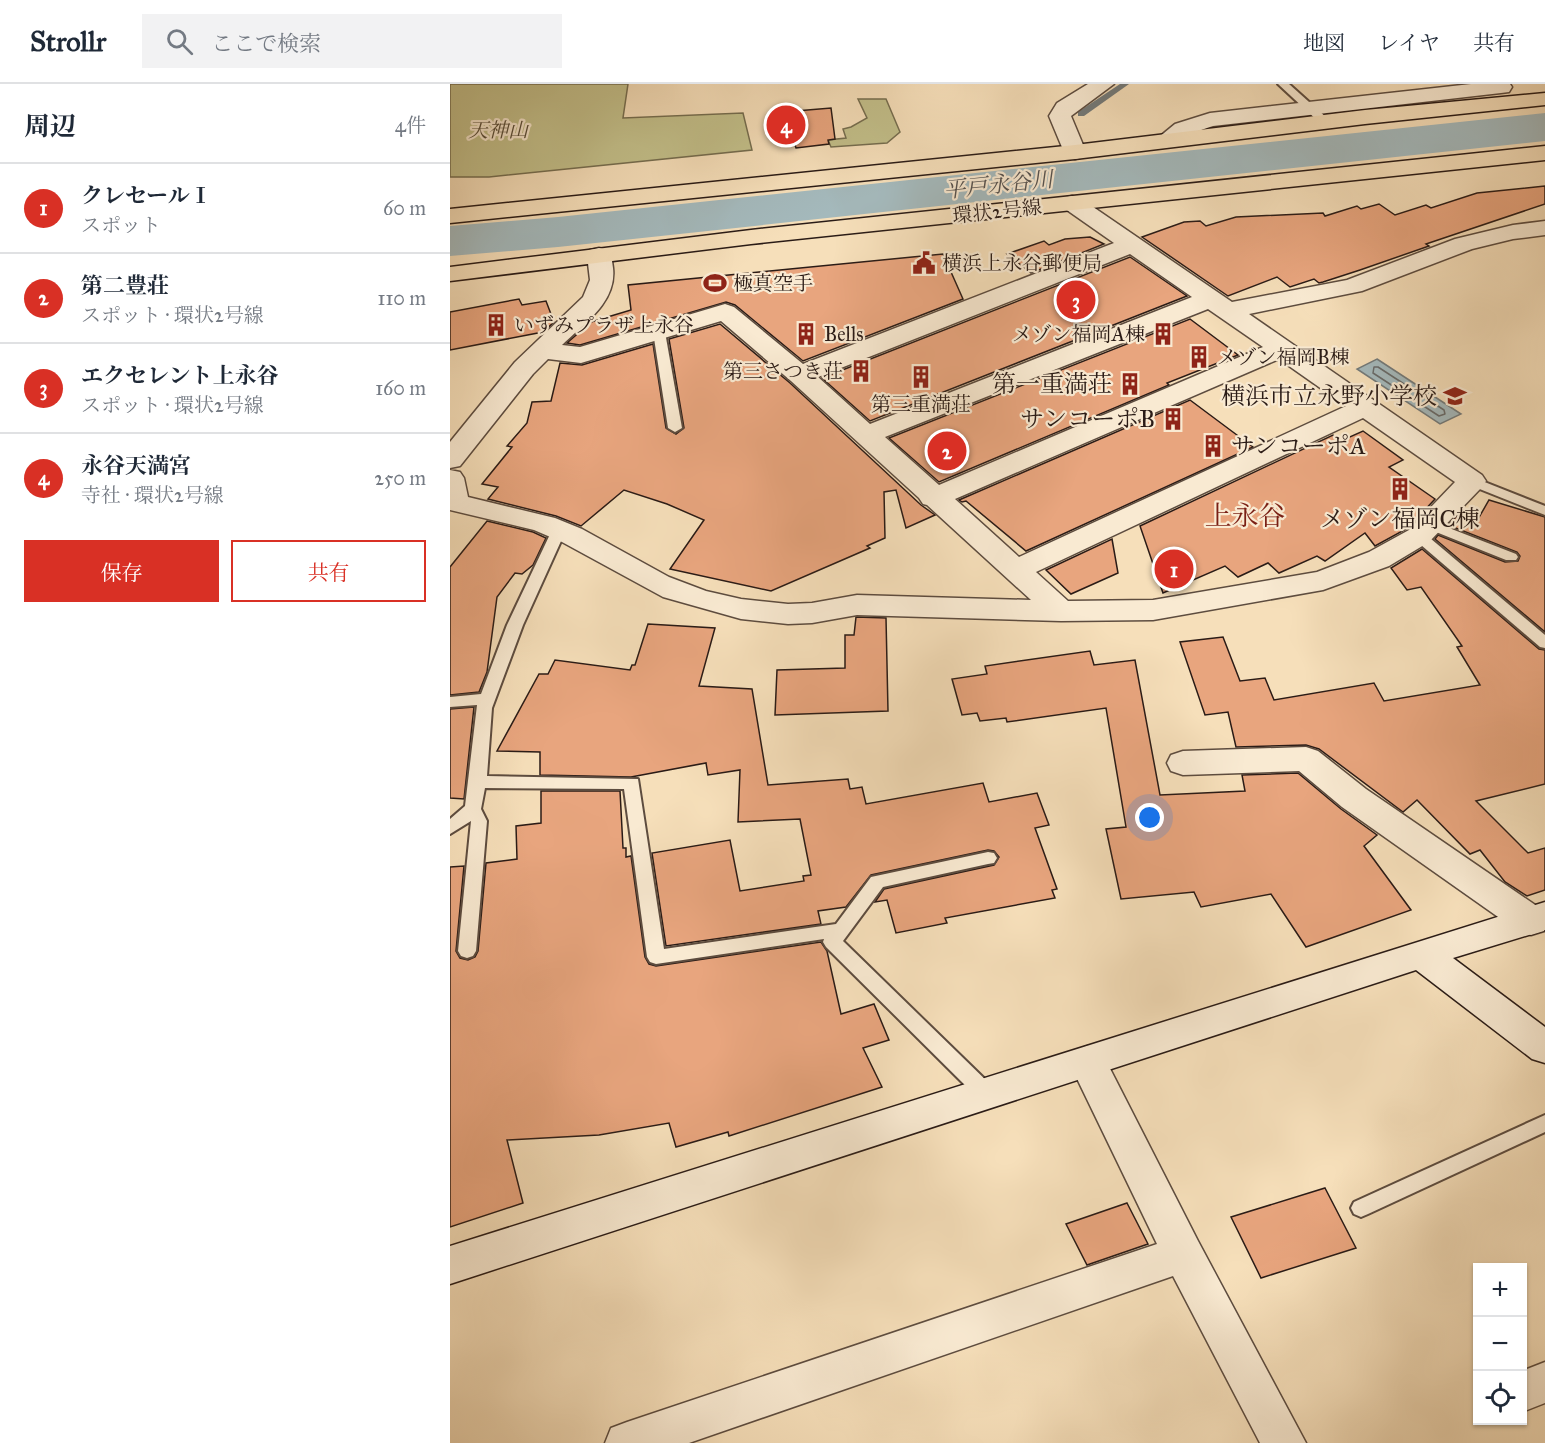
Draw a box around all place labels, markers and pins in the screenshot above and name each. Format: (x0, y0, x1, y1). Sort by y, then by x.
pin: 4 (766, 102, 806, 147)
public building icon: 横浜上永谷郵便局 (911, 250, 937, 276)
place label: 横浜上永谷郵便局 (942, 251, 1102, 275)
sports icon: 極真空手 (702, 270, 728, 296)
place label: 極真空手 (733, 271, 813, 295)
pin: 3 (1056, 278, 1096, 322)
building icon: いずみプラザ上永谷 (483, 312, 509, 338)
place label: いずみプラザ上永谷 (514, 313, 694, 337)
building icon: Bells (793, 321, 819, 347)
building icon: メゾン福岡A棟 (1150, 321, 1176, 347)
place label: Bells (824, 322, 864, 346)
place label: メゾン福岡A棟 (1012, 322, 1145, 346)
building icon: メゾン福岡B棟 (1186, 344, 1212, 370)
place label: メゾン福岡B棟 (1217, 345, 1350, 369)
building icon: 第三さつき荘 (848, 358, 874, 384)
place label: 第三さつき荘 (723, 359, 843, 383)
building icon: 第三重満荘 (908, 364, 934, 390)
place label: 第一重満荘 (992, 369, 1112, 399)
building icon: 第一重満荘 (1117, 371, 1143, 397)
place label: 横浜市立永野小学校 (1221, 381, 1437, 411)
school or university icon: 横浜市立永野小学校 (1442, 383, 1468, 409)
place label: 第三重満荘 (871, 392, 971, 416)
place label: サンコーポB (1020, 404, 1155, 434)
building icon: サンコーポB (1160, 406, 1186, 432)
pin: 2 (928, 428, 966, 473)
place label: サンコーポA (1231, 431, 1366, 461)
building icon: サンコーポA (1200, 433, 1226, 459)
building icon: メゾン福岡C棟 (1387, 476, 1413, 502)
place label: メゾン福岡C棟 (1320, 504, 1480, 534)
pin: 1 (1154, 546, 1194, 592)

